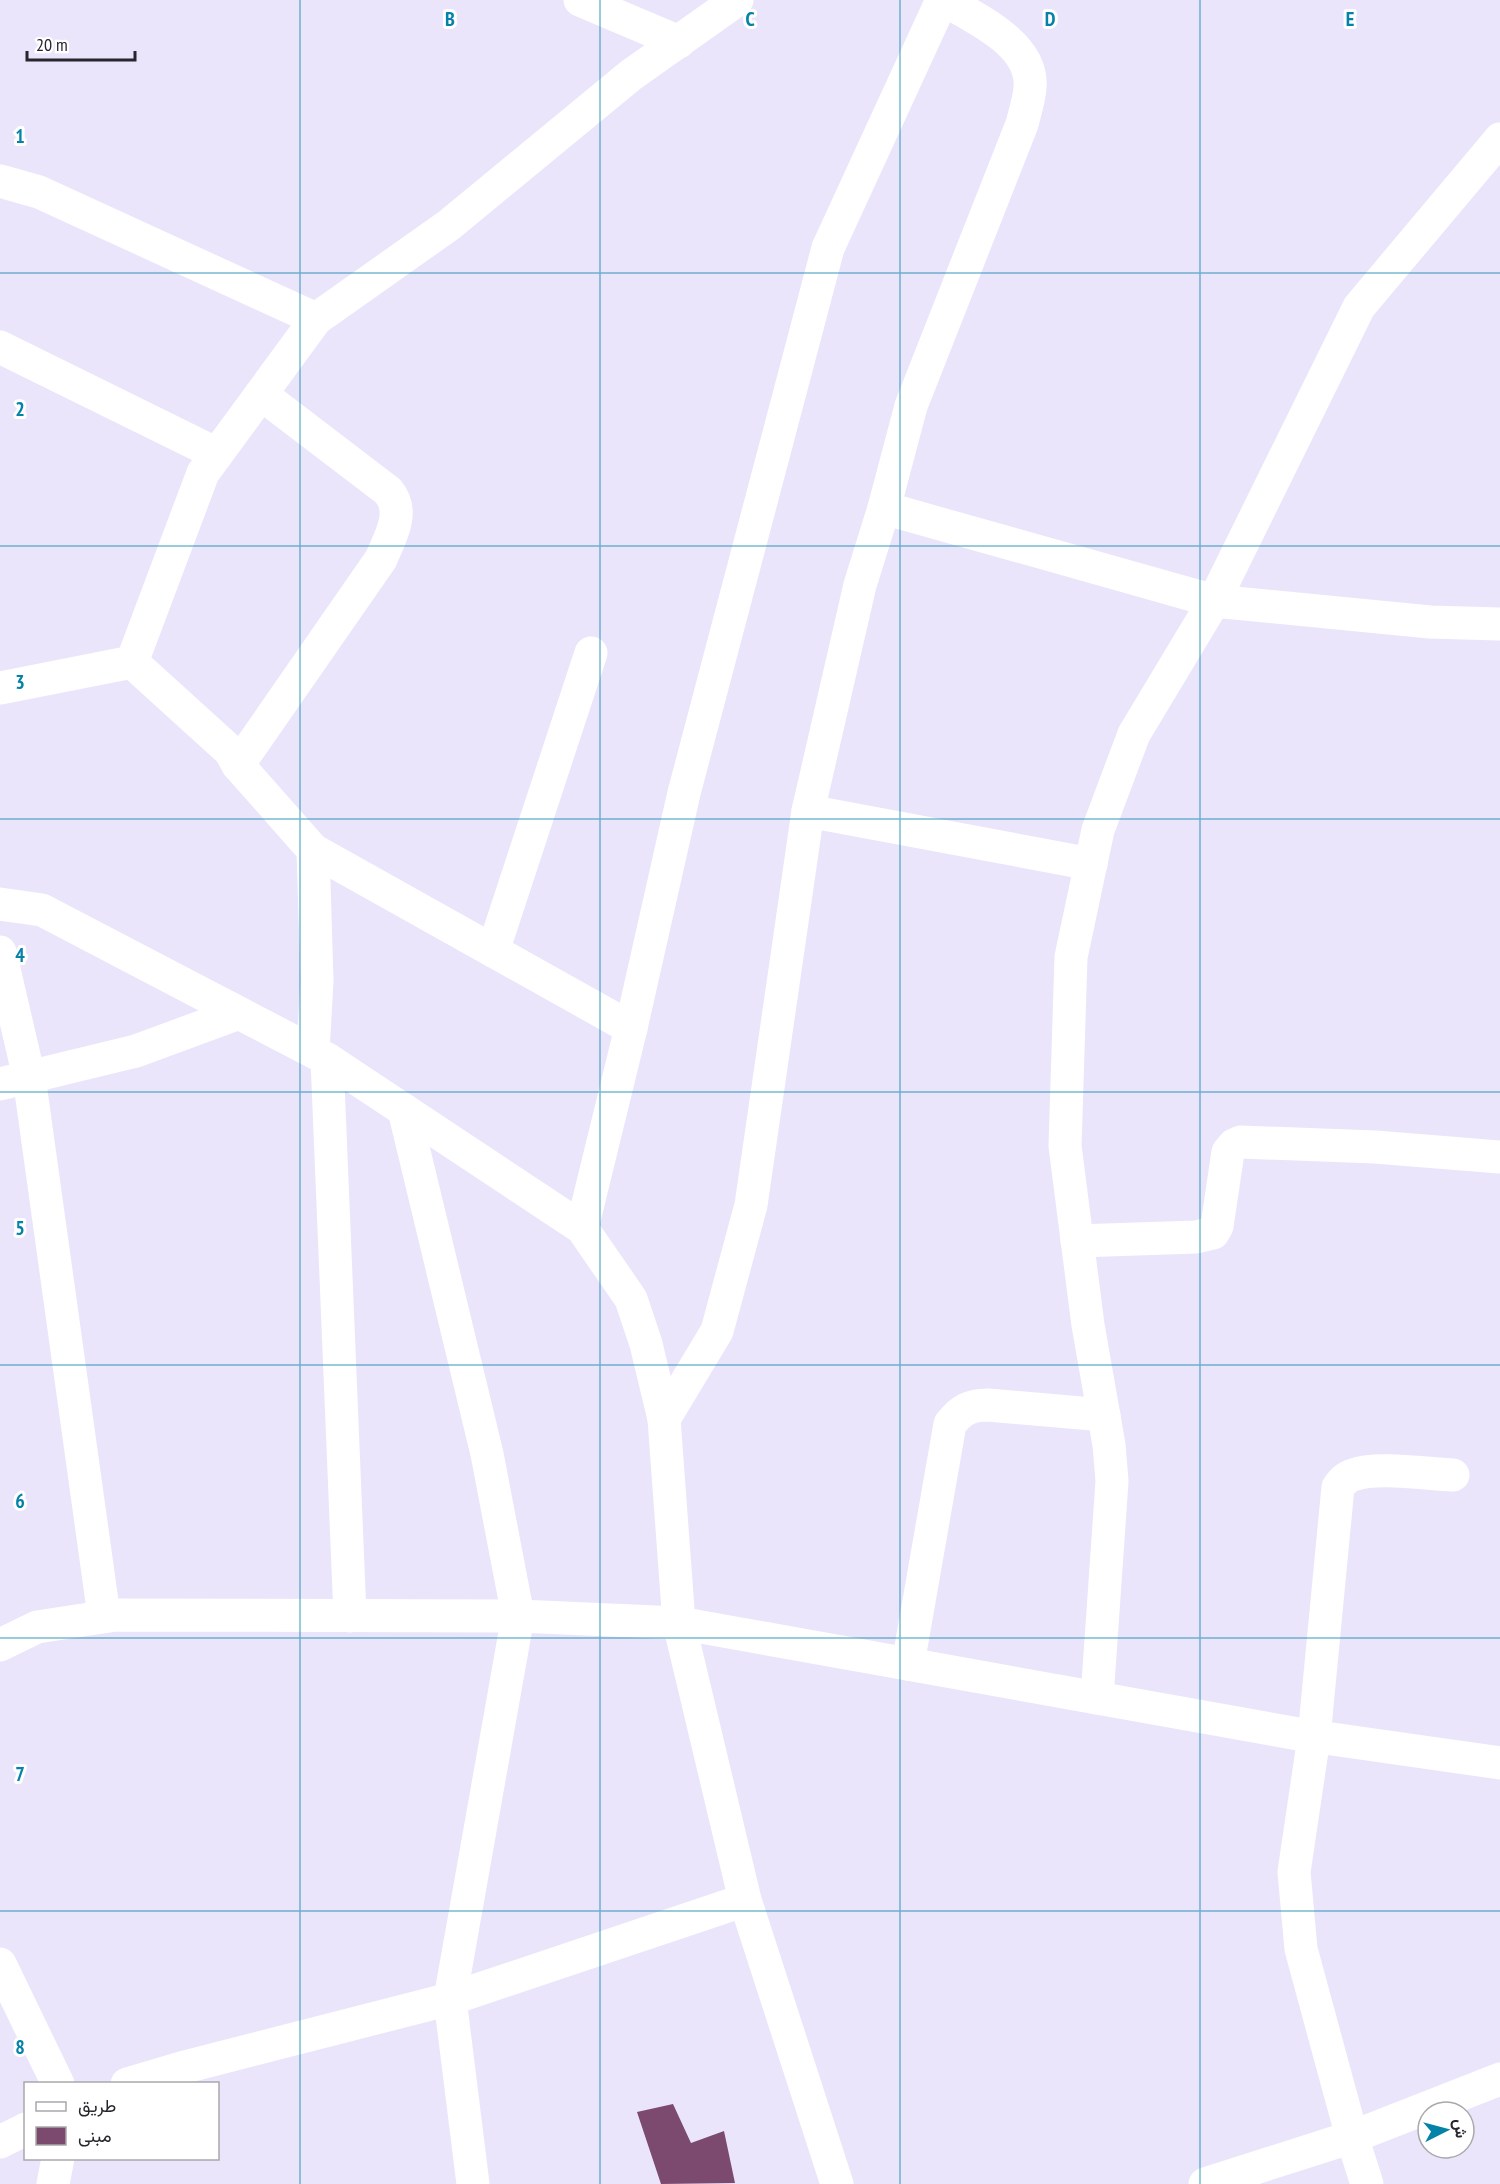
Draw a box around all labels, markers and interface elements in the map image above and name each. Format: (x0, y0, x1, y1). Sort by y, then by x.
text: B (445, 6, 455, 32)
text: C (745, 6, 755, 32)
text: D (1045, 6, 1056, 32)
text: E (1346, 6, 1354, 32)
scale bar (27, 24, 135, 62)
text: 20 m (36, 33, 68, 56)
text: 1 (15, 123, 25, 149)
text: 2 (15, 396, 25, 422)
text: 3 (15, 669, 25, 695)
text: 4 (15, 942, 25, 968)
text: 5 (15, 1215, 25, 1241)
text: 6 (15, 1488, 25, 1514)
text: 7 (15, 1761, 25, 1787)
text: 8 (15, 2034, 25, 2060)
legend (24, 2082, 219, 2160)
text: طريق (78, 2094, 116, 2117)
north arrow (1416, 2100, 1476, 2160)
text: ش (1450, 2118, 1472, 2139)
text: مبنى (78, 2124, 112, 2147)

